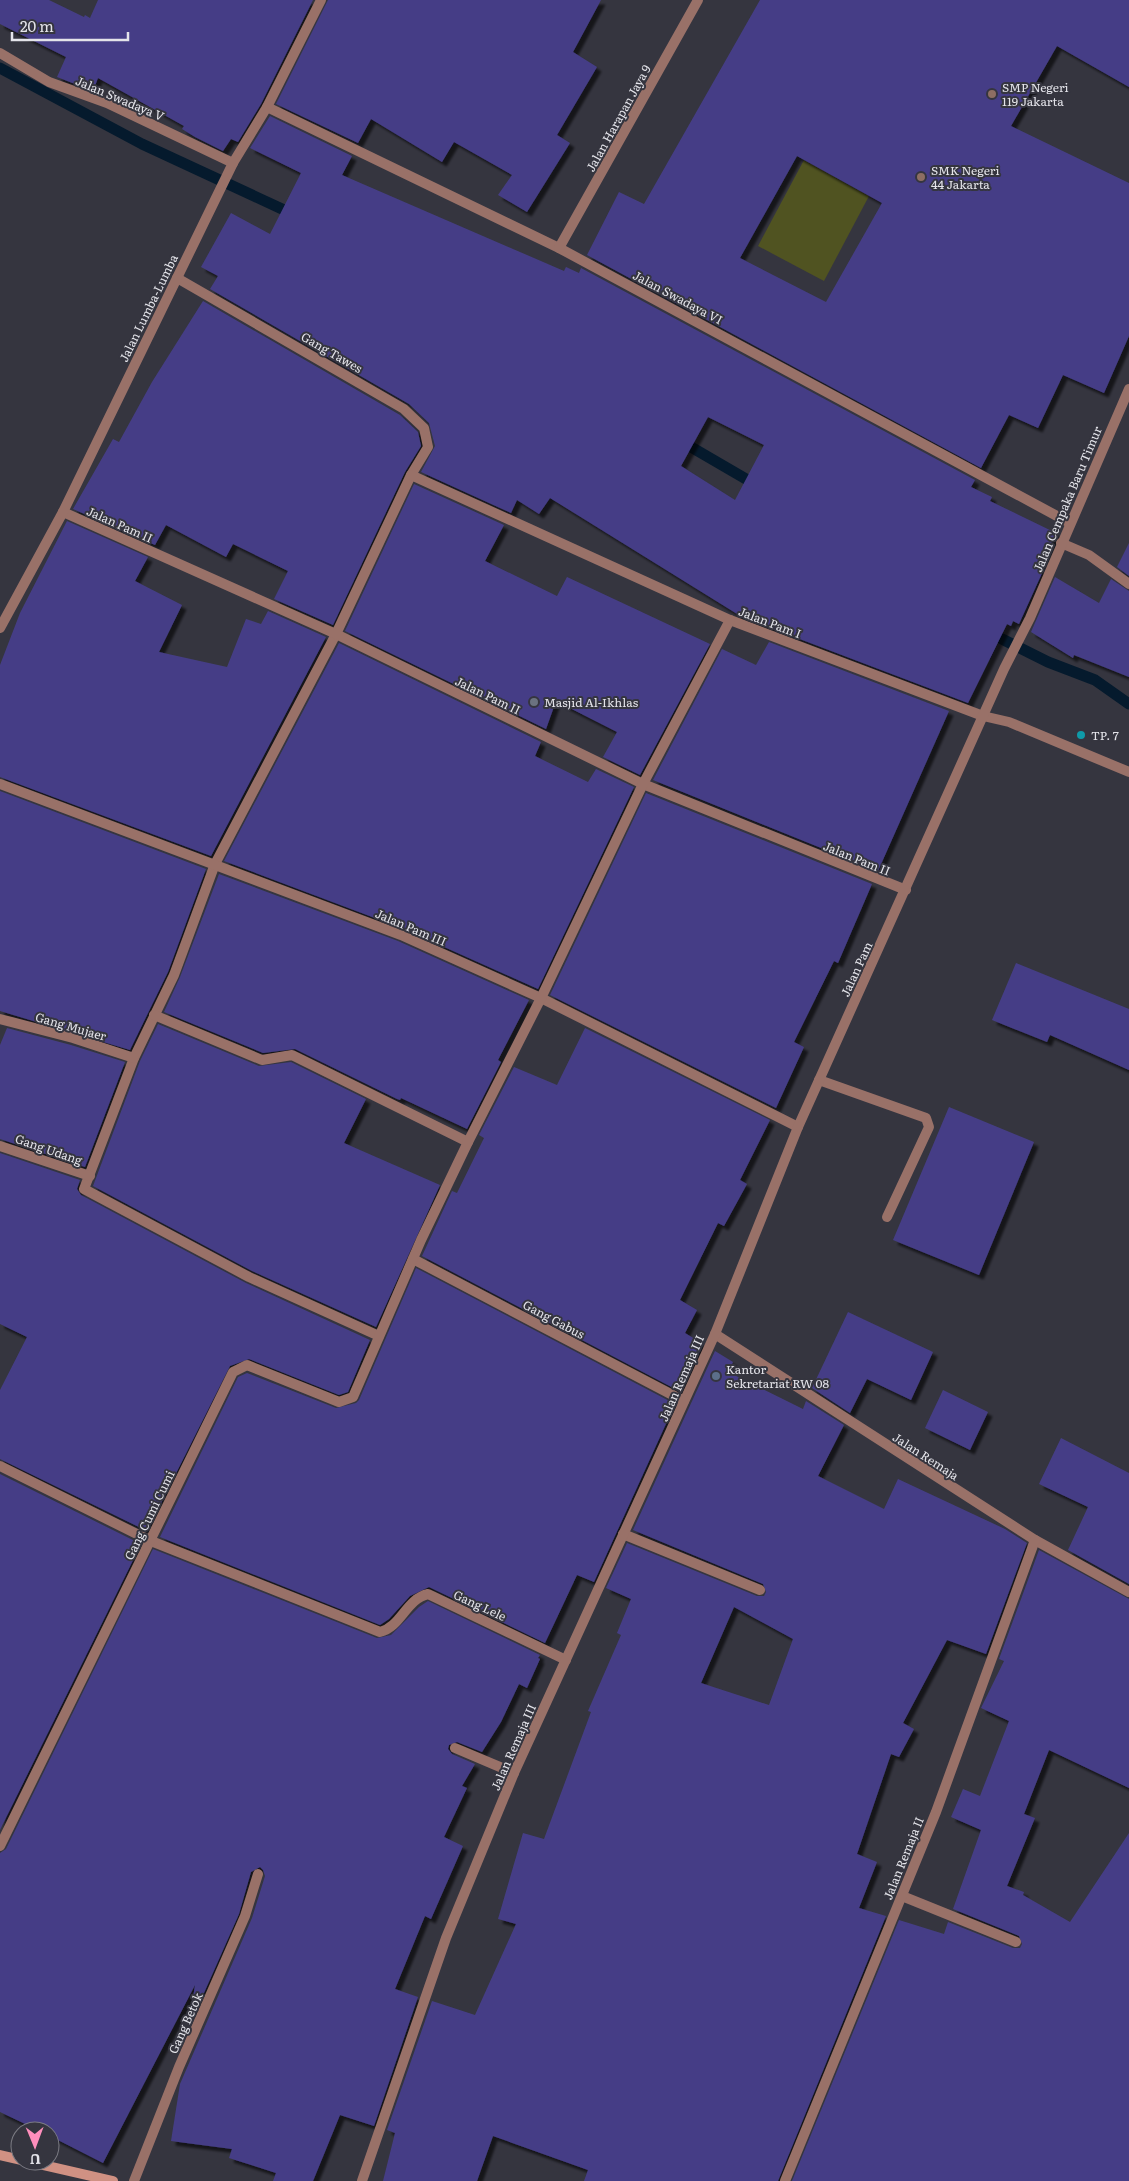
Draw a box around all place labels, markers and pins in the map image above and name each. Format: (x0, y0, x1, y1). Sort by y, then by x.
place label: SMP Negeri 119 Jakarta (1002, 78, 1069, 110)
marker: SMP Negeri 119 Jakarta (986, 88, 998, 100)
place label: SMK Negeri 44 Jakarta (931, 161, 999, 193)
marker: SMK Negeri 44 Jakarta (915, 171, 927, 183)
place label: Masjid Al-Ikhlas (544, 693, 639, 711)
marker: Masjid Al-Ikhlas (528, 696, 540, 708)
place label: TP. 7 (1091, 726, 1119, 744)
marker: TP. 7 (1075, 729, 1087, 741)
place label: Kantor Sekretariat RW 08 (726, 1360, 829, 1392)
marker: Kantor Sekretariat RW 08 (710, 1370, 722, 1382)

